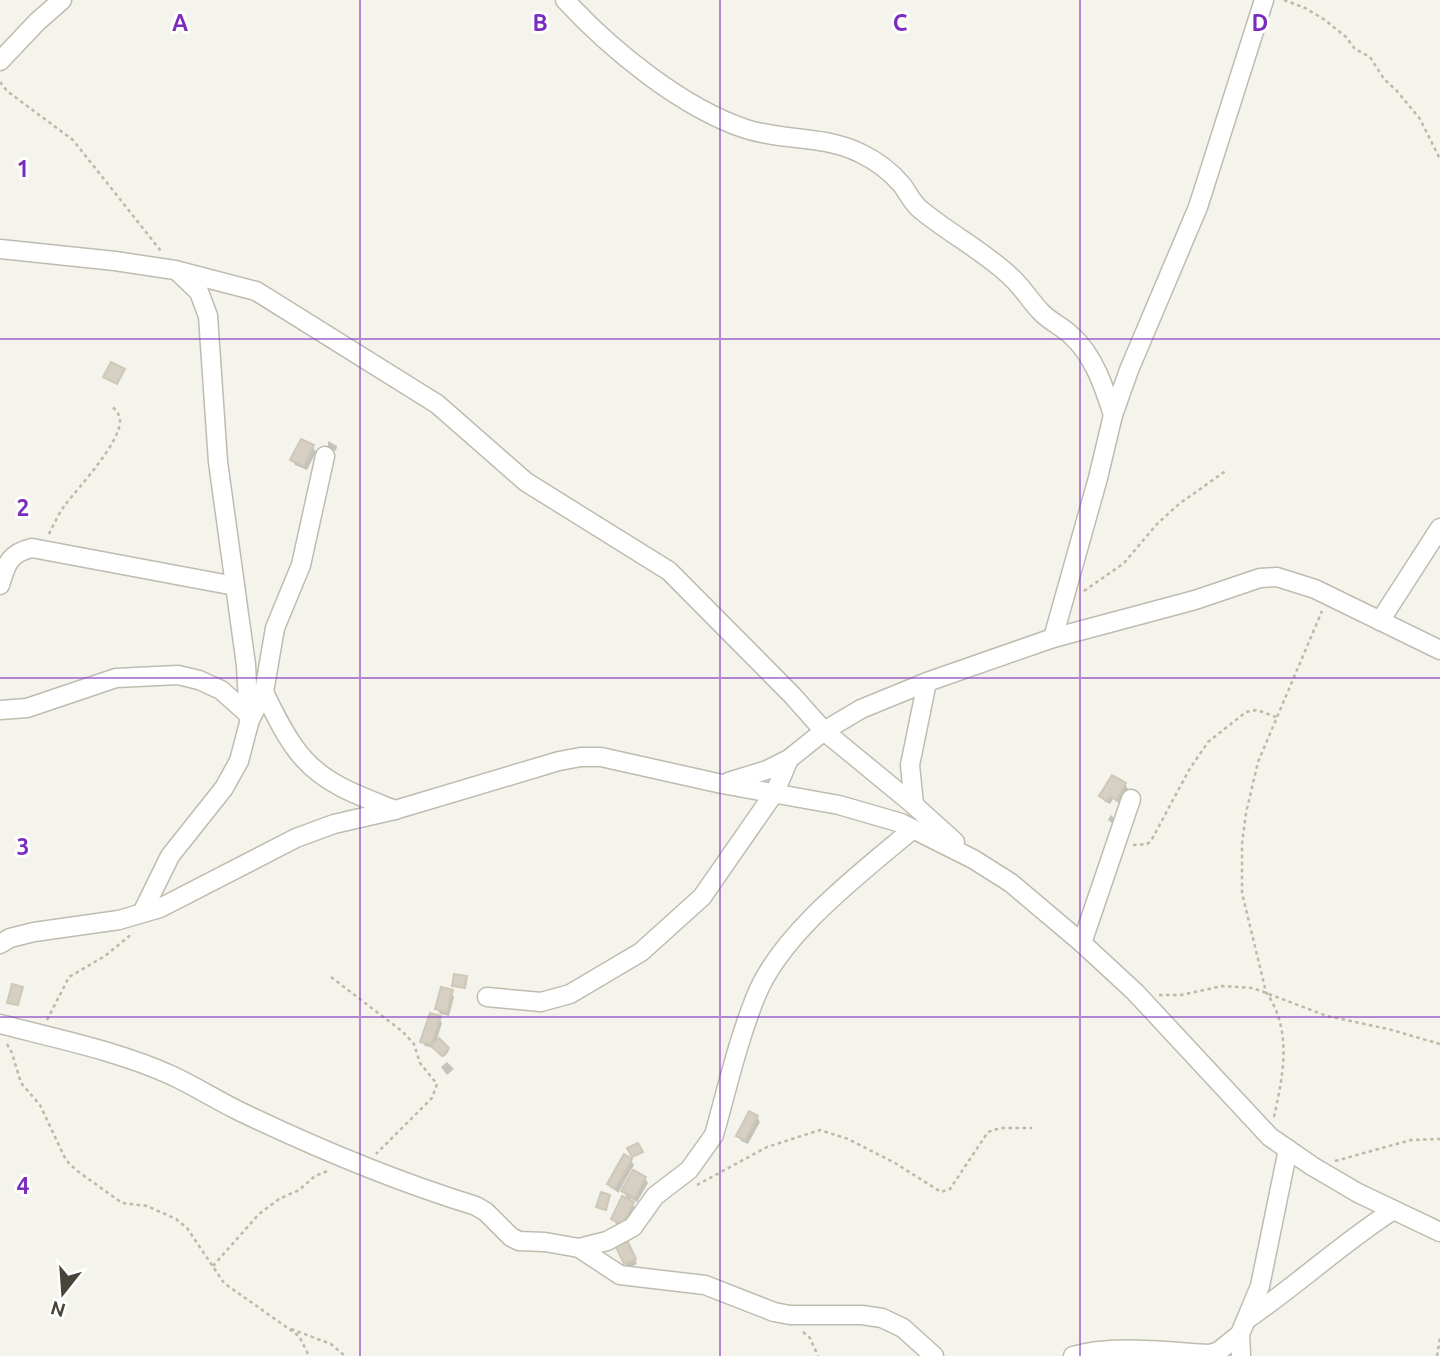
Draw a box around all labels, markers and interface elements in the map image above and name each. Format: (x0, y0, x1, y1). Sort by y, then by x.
text: A (172, 10, 188, 35)
text: B (532, 10, 548, 35)
text: C (893, 10, 908, 35)
text: D (1252, 10, 1268, 35)
text: 1 (17, 156, 29, 181)
text: 2 (17, 495, 29, 520)
text: 3 (17, 834, 29, 859)
text: 4 (17, 1173, 30, 1198)
north arrow (28, 1258, 98, 1328)
text: N (48, 1297, 68, 1322)

